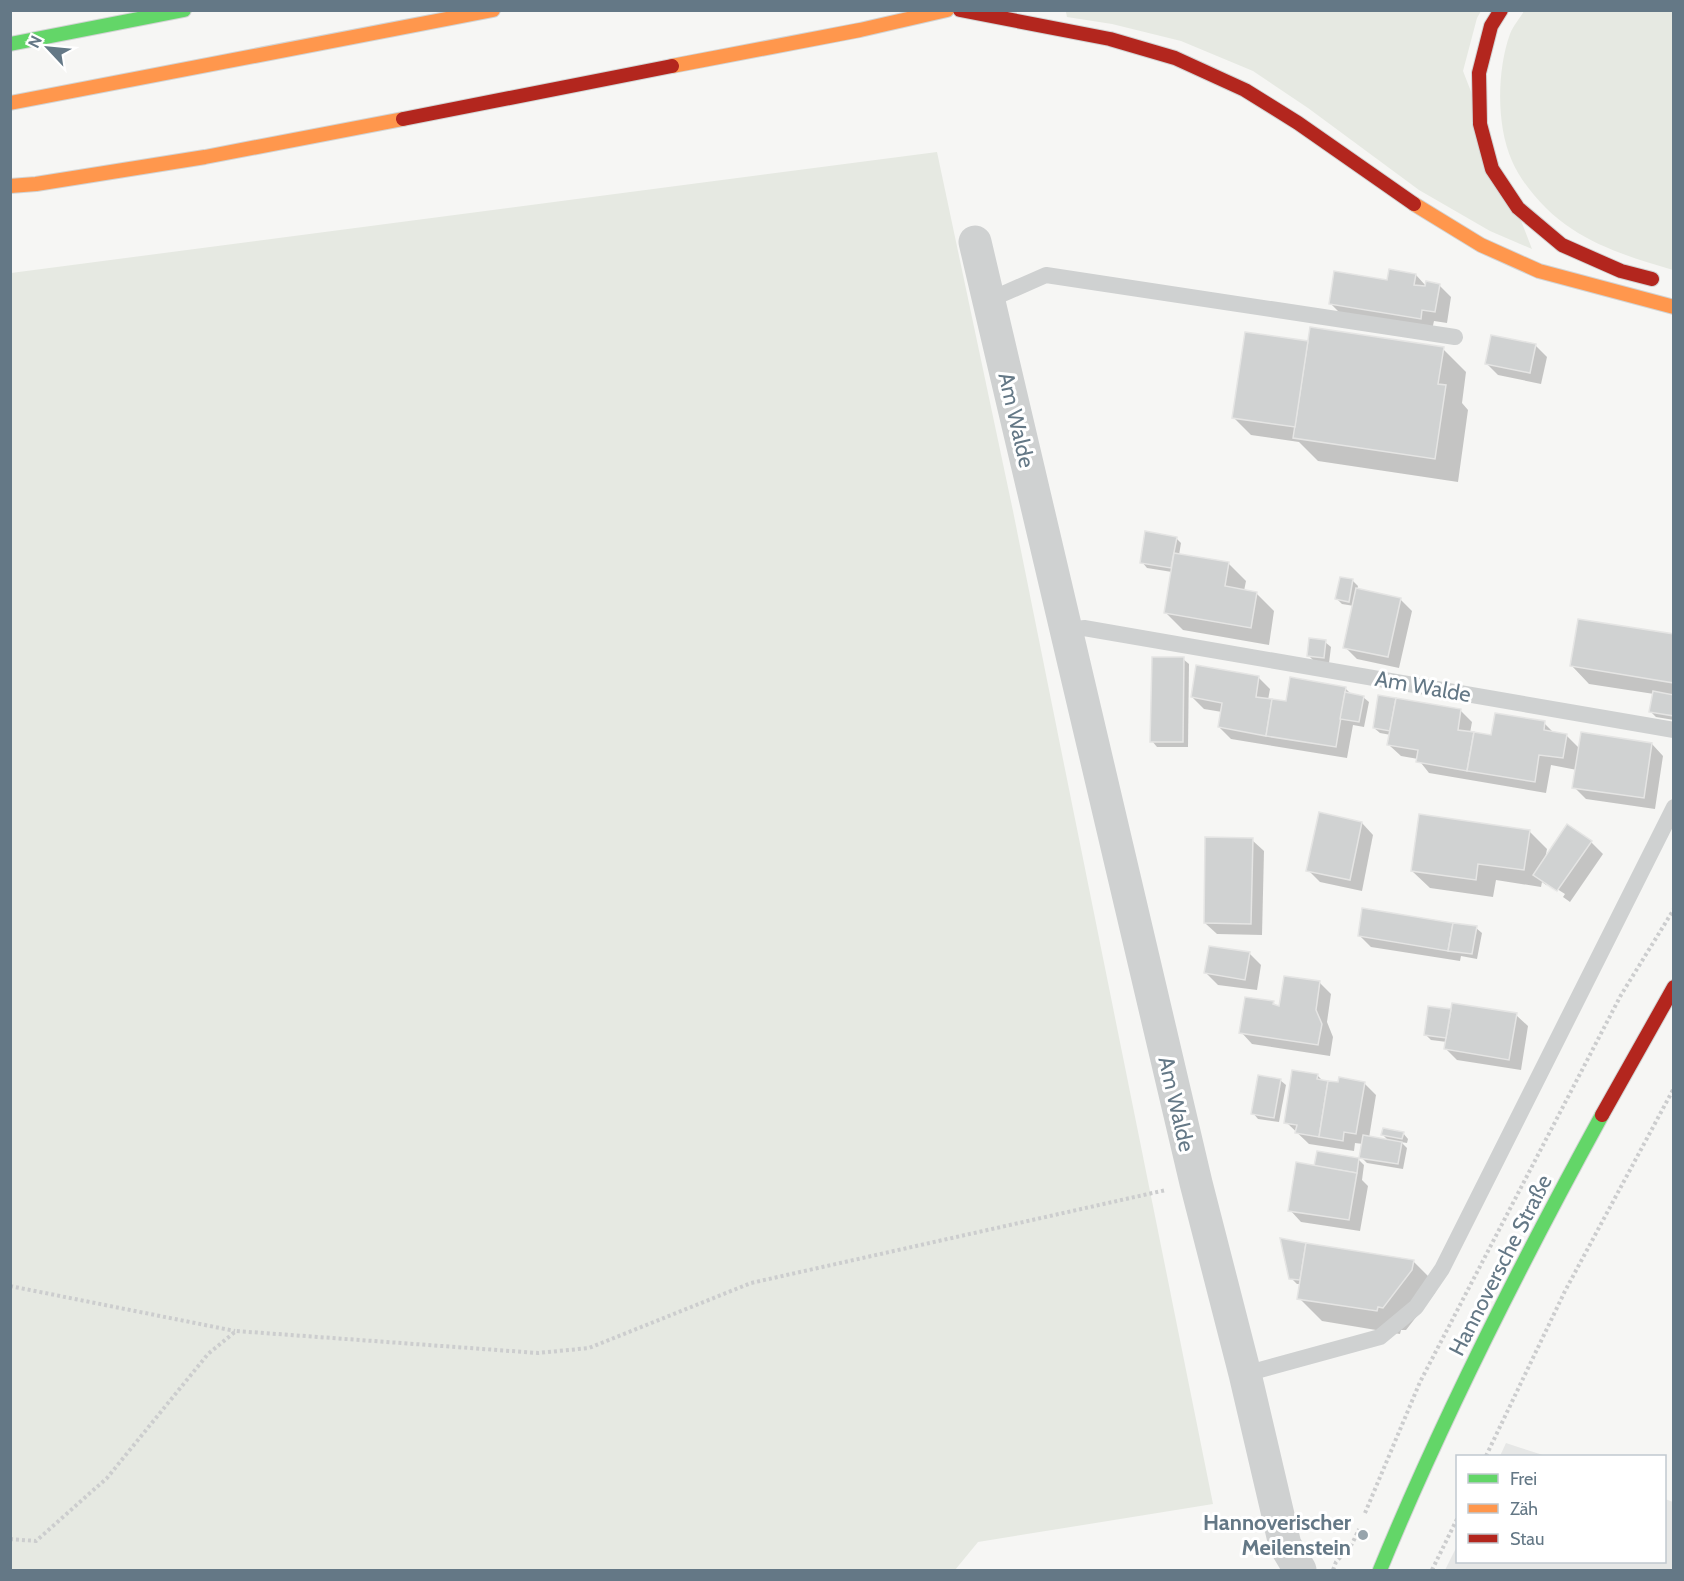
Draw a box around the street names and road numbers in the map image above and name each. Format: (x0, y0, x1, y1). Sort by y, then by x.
street label: Am Walde (992, 370, 1041, 470)
street label: Am Walde (1373, 665, 1473, 708)
street label: Am Walde (1152, 1054, 1201, 1154)
street label: Hannoversche Straße (1443, 1170, 1558, 1360)

